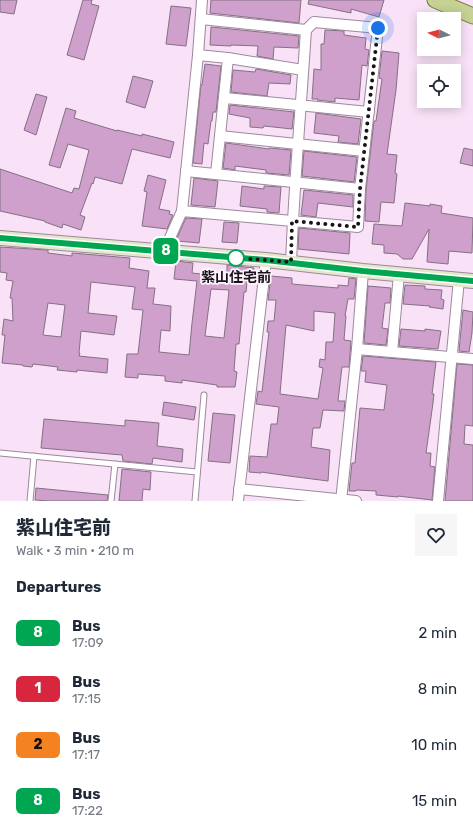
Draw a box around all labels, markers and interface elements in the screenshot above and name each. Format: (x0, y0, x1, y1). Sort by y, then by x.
north arrow (417, 12, 461, 56)
map controls (417, 12, 461, 108)
your location (368, 18, 388, 38)
button: locate (417, 64, 461, 108)
line badge: 8 (153, 238, 179, 264)
text: 8 (161, 242, 171, 259)
marker: 紫山住宅前 (227, 249, 245, 267)
place label: 紫山住宅前 (201, 269, 271, 286)
button: heart (415, 514, 457, 556)
text: 紫山住宅前 (16, 516, 111, 539)
text: Walk · 3 min · 210 m (16, 543, 134, 558)
text: Departures (16, 578, 101, 596)
text: Bus (72, 617, 100, 635)
text: 8 (33, 624, 43, 641)
text: 2 min (418, 624, 457, 642)
text: 17:09 (72, 635, 104, 650)
text: Bus (72, 673, 100, 691)
text: 1 (35, 680, 41, 697)
text: 8 min (418, 680, 457, 698)
text: 17:15 (72, 691, 101, 706)
text: Bus (72, 729, 100, 747)
text: 2 (33, 736, 43, 753)
text: 10 min (411, 736, 457, 754)
text: 17:17 (72, 747, 100, 762)
text: Bus (72, 785, 100, 803)
text: 8 (33, 792, 43, 809)
text: 15 min (412, 792, 457, 810)
text: 17:22 (72, 803, 103, 818)

